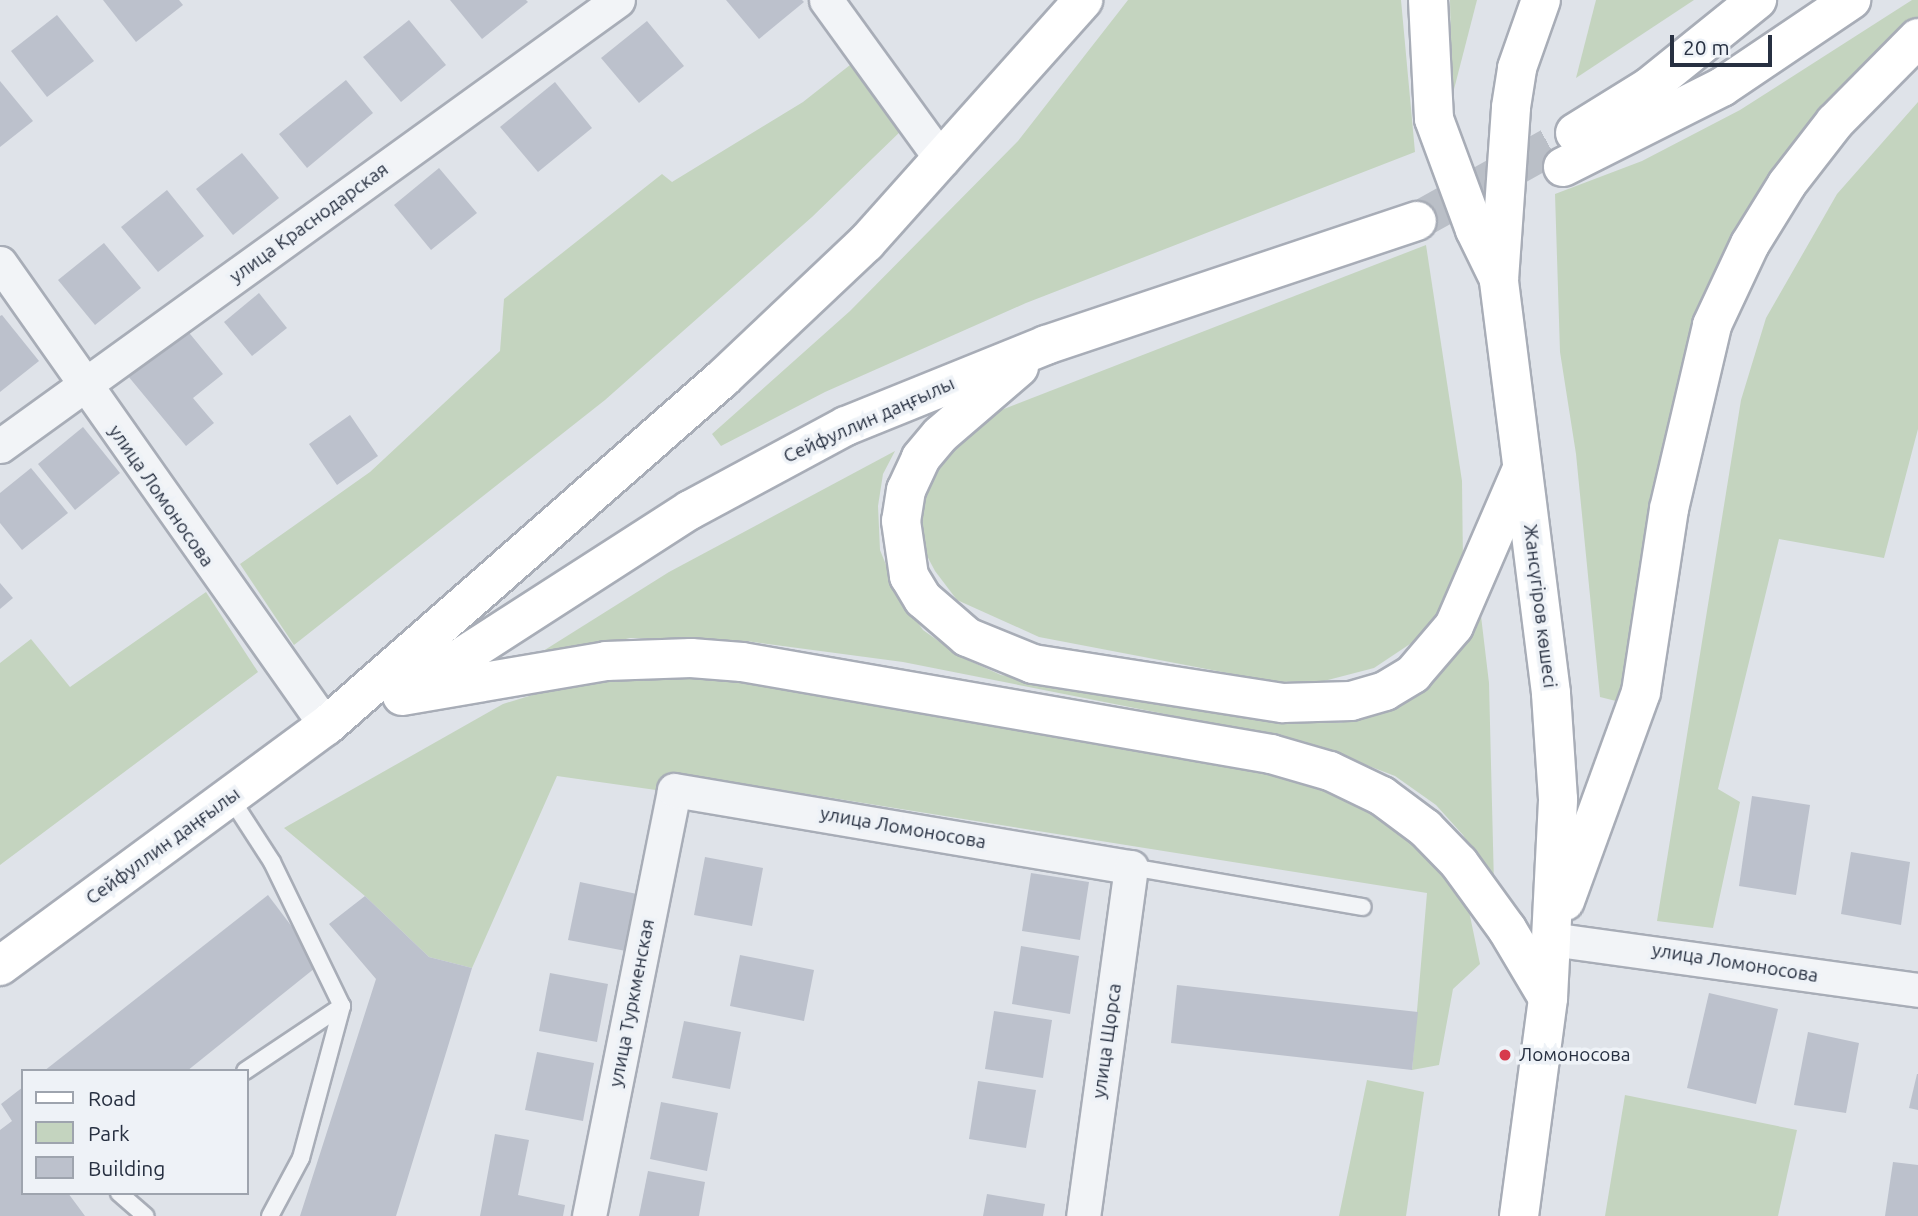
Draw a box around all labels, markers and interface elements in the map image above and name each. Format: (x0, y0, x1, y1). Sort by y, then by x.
scale bar (1673, 21, 1774, 65)
text: 20 m (1683, 35, 1730, 59)
street label: улица Краснодарская (225, 158, 393, 288)
street label: Сейфуллин даңғылы (780, 372, 958, 468)
street label: улица Ломоносова (104, 421, 218, 571)
street label: Жансүгіров көшесі (1519, 523, 1561, 689)
street label: Сейфуллин даңғылы (82, 782, 244, 910)
street label: улица Ломоносова (818, 802, 988, 854)
street label: улица Туркменская (605, 917, 659, 1089)
street label: улица Ломоносова (1650, 939, 1820, 987)
street label: улица Щорса (1088, 982, 1126, 1100)
place label: Ломоносова (1519, 1044, 1631, 1066)
marker: Ломоносова (1497, 1047, 1513, 1063)
legend (21, 1069, 248, 1195)
text: Road (88, 1086, 136, 1110)
text: Park (88, 1121, 130, 1145)
text: Building (88, 1156, 165, 1180)

